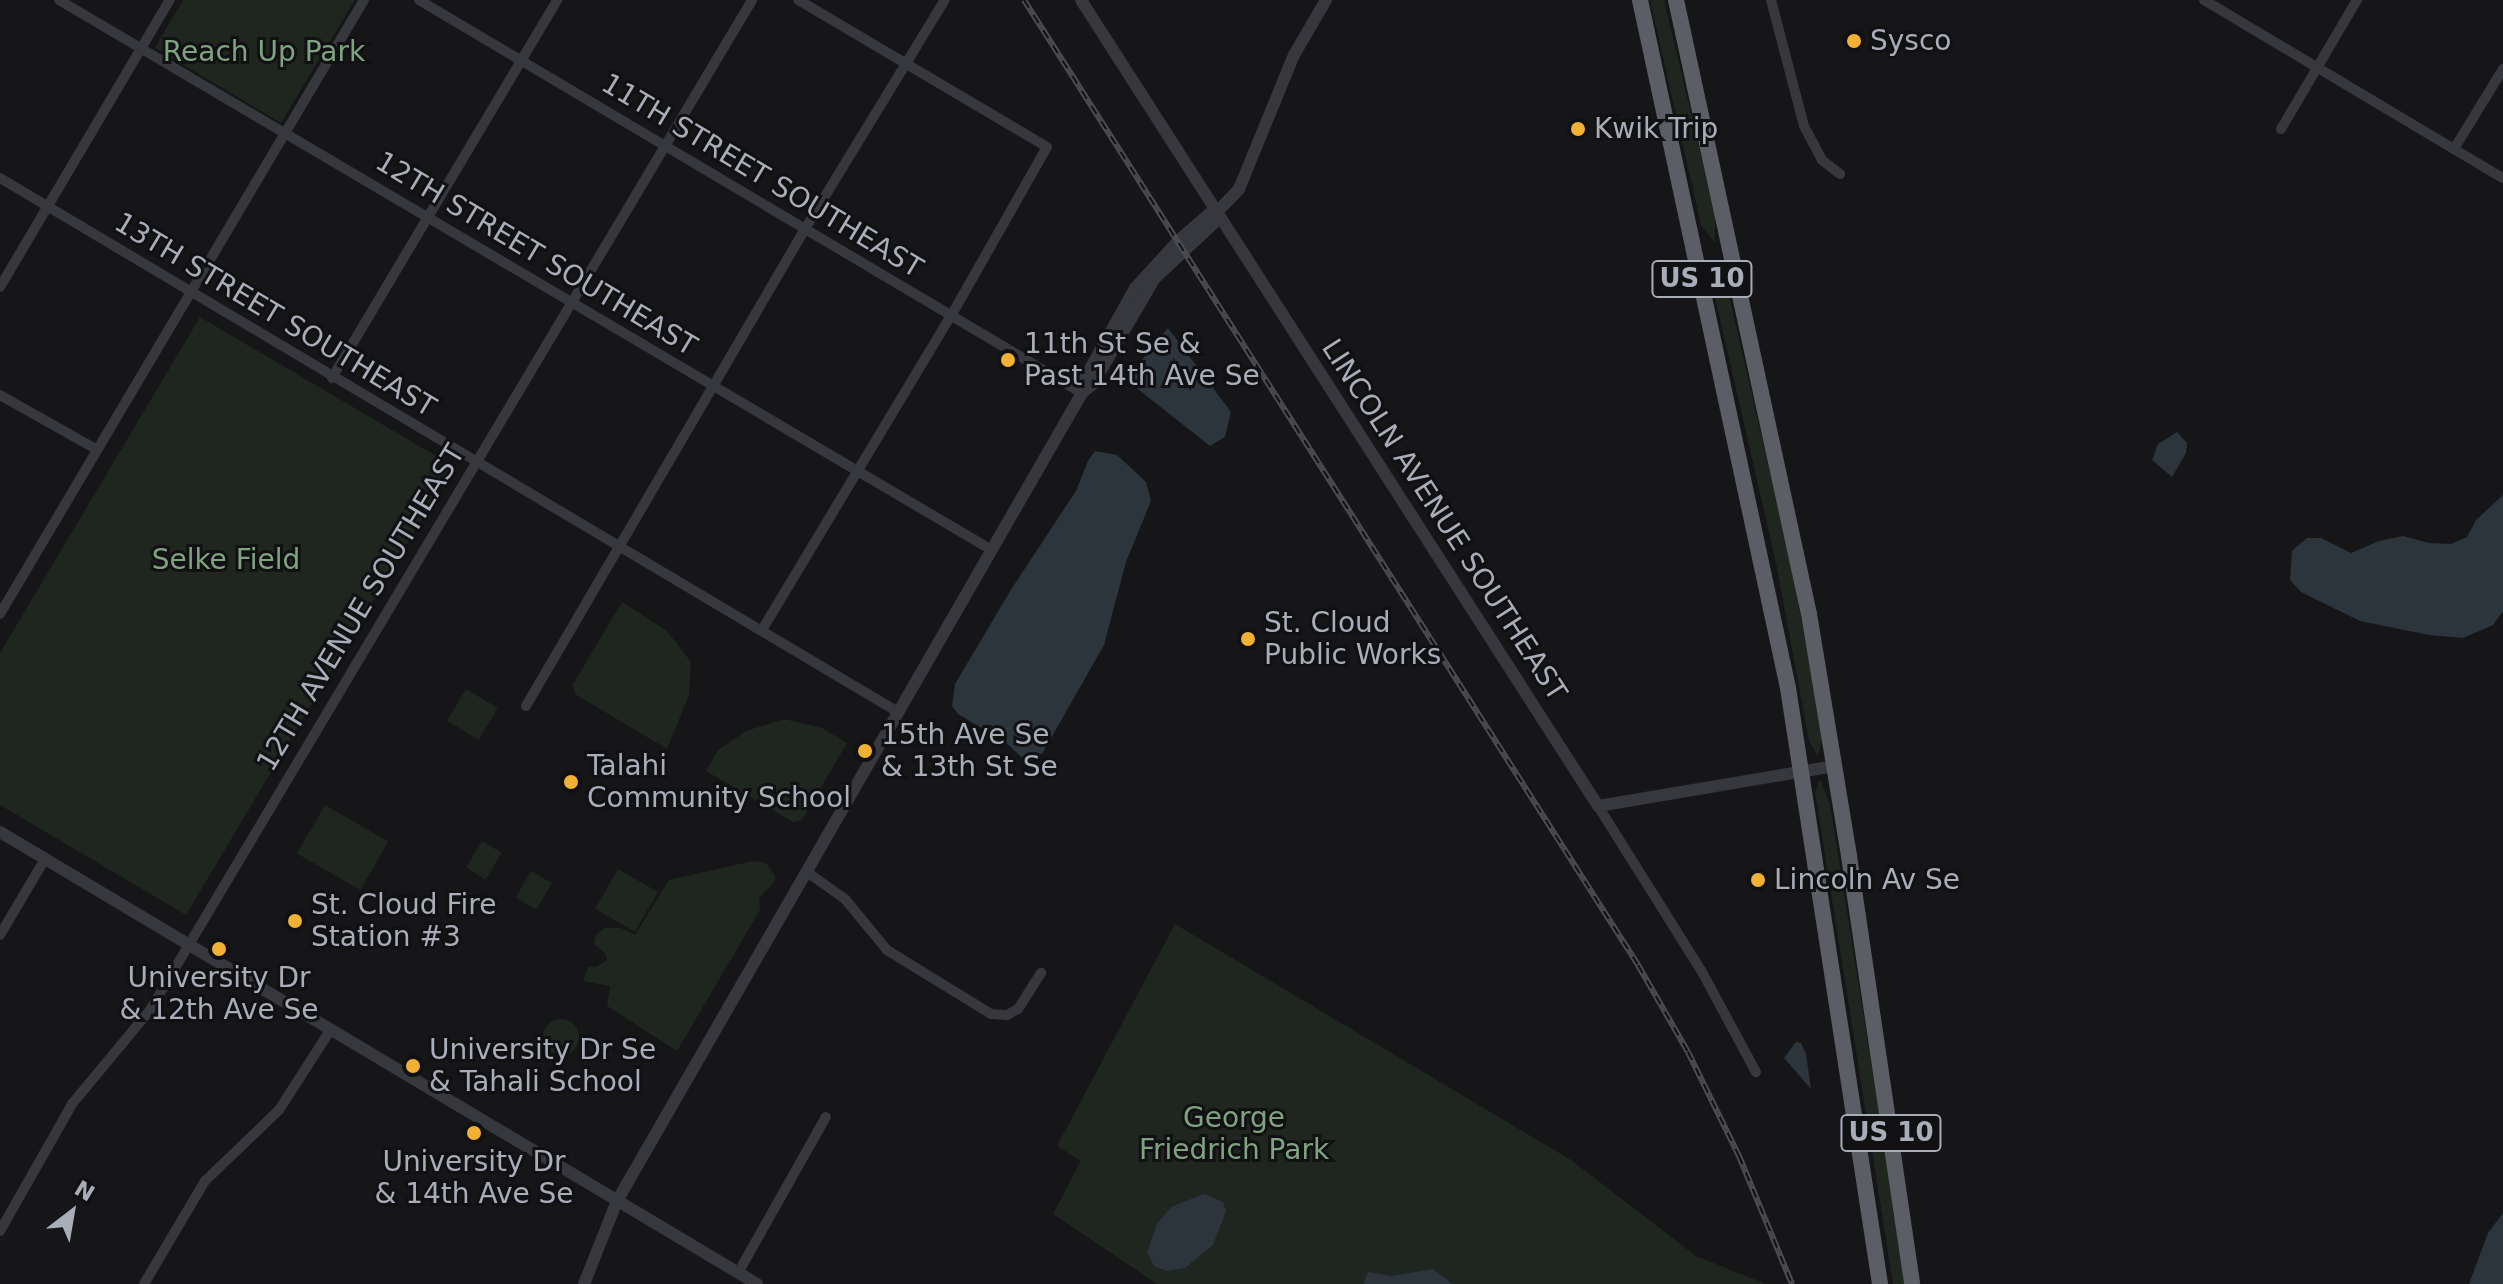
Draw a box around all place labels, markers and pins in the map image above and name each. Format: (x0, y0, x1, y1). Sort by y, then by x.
place label: Sysco (1870, 24, 1951, 58)
marker: Sysco (1845, 32, 1863, 50)
place label: Kwik Trip (1594, 112, 1718, 146)
marker: Kwik Trip (1569, 120, 1587, 138)
place label: 11th St Se & Past 14th Ave Se (1024, 327, 1260, 393)
marker: 11th St Se & Past 14th Ave Se (999, 351, 1017, 369)
place label: St. Cloud Public Works (1264, 606, 1441, 672)
marker: St. Cloud Public Works (1239, 630, 1257, 648)
place label: 15th Ave Se & 13th St Se (881, 718, 1058, 784)
marker: 15th Ave Se & 13th St Se (856, 742, 874, 760)
place label: Talahi Community School (587, 749, 851, 815)
marker: Talahi Community School (562, 773, 580, 791)
place label: Lincoln Av Se (1774, 863, 1960, 897)
marker: Lincoln Av Se (1749, 871, 1767, 889)
place label: St. Cloud Fire Station #3 (311, 888, 496, 954)
marker: St. Cloud Fire Station #3 (286, 912, 304, 930)
marker: University Dr & 12th Ave Se (210, 940, 228, 958)
place label: University Dr & 12th Ave Se (119, 961, 319, 1027)
place label: University Dr Se & Tahali School (429, 1033, 656, 1099)
marker: University Dr Se & Tahali School (404, 1057, 422, 1075)
marker: University Dr & 14th Ave Se (465, 1124, 483, 1142)
place label: University Dr & 14th Ave Se (374, 1145, 574, 1211)

